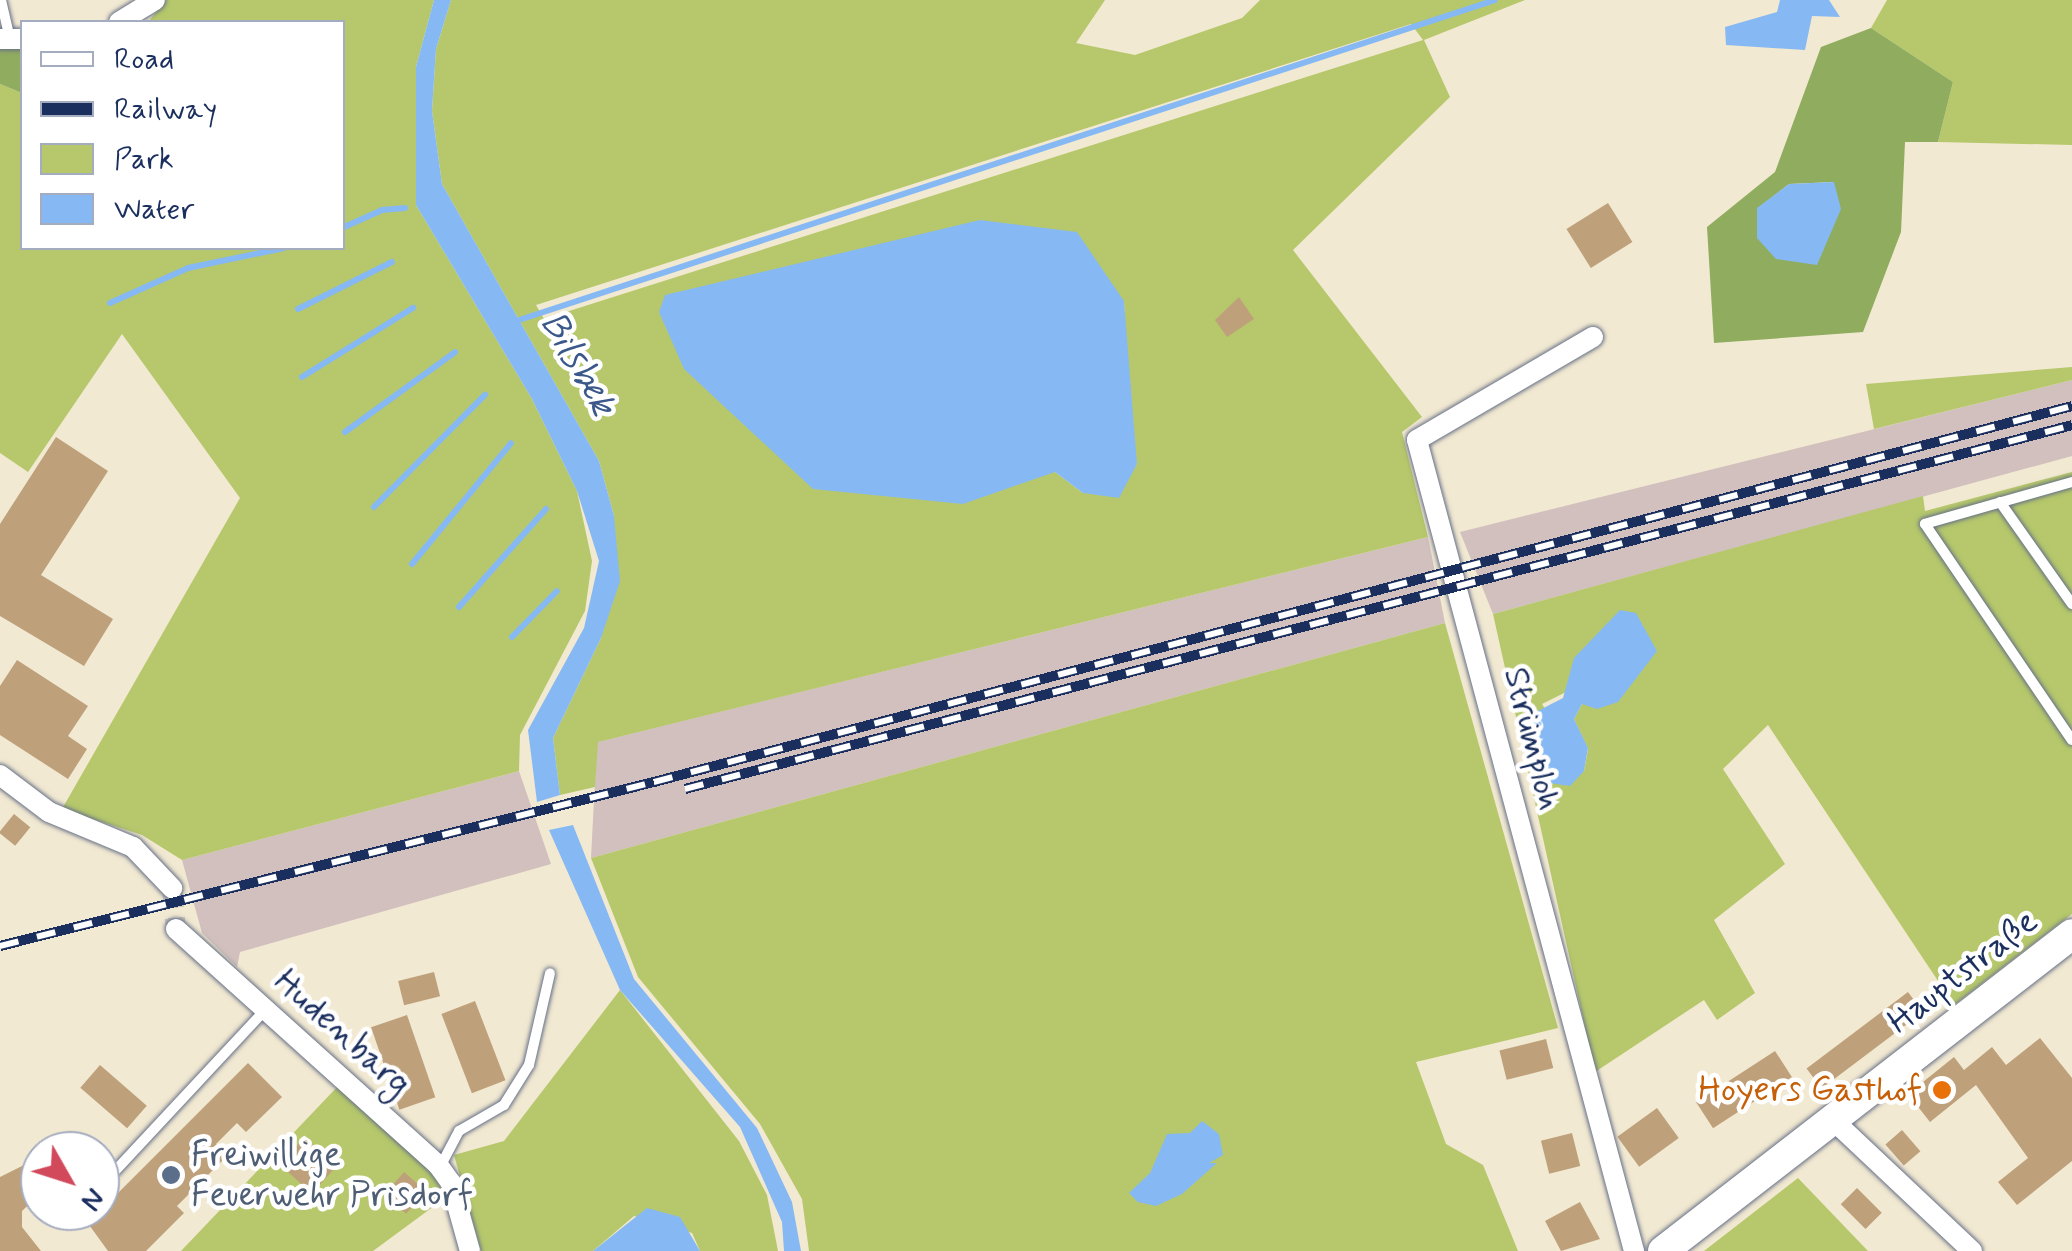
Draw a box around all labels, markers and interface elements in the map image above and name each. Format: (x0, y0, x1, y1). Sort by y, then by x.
legend (20, 20, 345, 250)
text: Road (114, 40, 174, 79)
text: Railway (114, 90, 217, 129)
text: Park (114, 140, 174, 179)
text: Water (114, 190, 194, 229)
water label: Bilsbek (529, 304, 625, 424)
street label: Strümploh (1494, 663, 1570, 815)
street label: Hauptstraße (1880, 901, 2046, 1043)
street label: Hudenbarg (265, 961, 419, 1105)
place label: Hoyers Gasthof (1700, 1069, 1922, 1111)
marker: Hoyers Gasthof (1931, 1079, 1953, 1101)
north arrow (20, 1131, 120, 1231)
place label: Freiwillige Feuerwehr Prisdorf (191, 1134, 465, 1216)
marker: Freiwillige Feuerwehr Prisdorf (160, 1164, 182, 1186)
text: N (72, 1180, 112, 1218)

